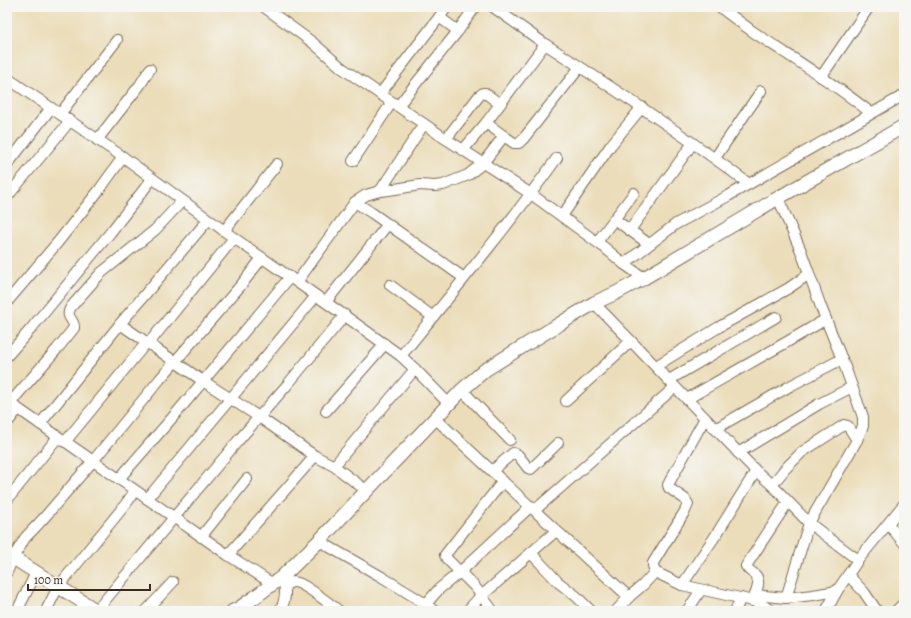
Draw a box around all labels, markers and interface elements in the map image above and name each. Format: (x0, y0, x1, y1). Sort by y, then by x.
scale bar (28, 566, 150, 592)
text: 100 m (34, 572, 63, 588)

